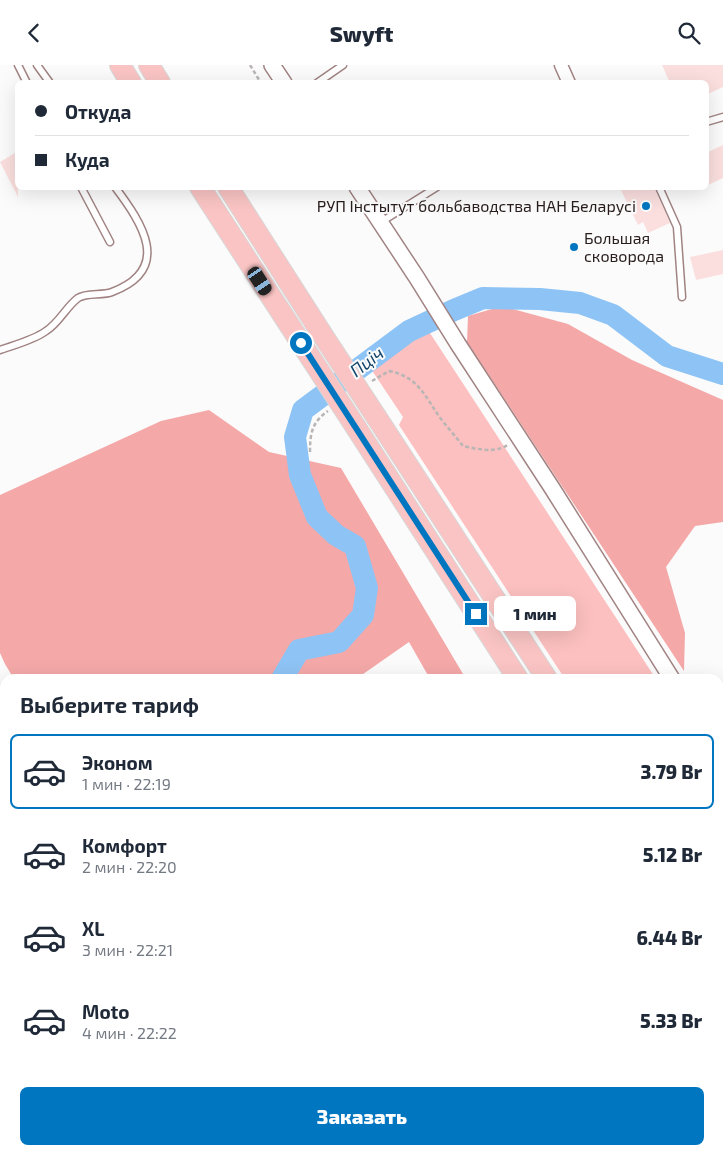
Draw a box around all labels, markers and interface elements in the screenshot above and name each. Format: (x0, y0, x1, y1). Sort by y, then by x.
icon: back (20, 19, 48, 47)
icon: search (675, 19, 703, 47)
text: Swyft (330, 20, 393, 46)
text: Откуда (65, 100, 131, 123)
text: Куда (65, 148, 110, 171)
place label: РУП Інстытут больбаводства НАН Беларусі (317, 196, 636, 216)
marker: РУП Інстытут больбаводства НАН Беларусі (640, 200, 652, 212)
place label: Большая сковорода (584, 228, 664, 265)
marker: Большая сковорода (568, 241, 580, 253)
car (245, 264, 274, 298)
route start (290, 332, 312, 354)
water label: Пціч (345, 341, 388, 381)
callout: 1 мин (494, 597, 576, 631)
route end (465, 603, 487, 625)
text: 1 мин (513, 604, 557, 623)
text: Выберите тариф (20, 691, 199, 717)
icon: car (22, 749, 67, 794)
text: Эконом (82, 751, 153, 774)
text: 3.79 Br (641, 760, 702, 783)
text: 1 мин · 22:19 (82, 774, 171, 793)
icon: car (22, 832, 67, 877)
text: Комфорт (82, 834, 167, 857)
text: 5.12 Br (643, 843, 702, 866)
text: 2 мин · 22:20 (82, 857, 177, 876)
icon: car (22, 915, 67, 960)
text: XL (82, 917, 104, 940)
text: 6.44 Br (636, 926, 702, 949)
text: 3 мин · 22:21 (82, 940, 173, 959)
icon: car (22, 998, 67, 1043)
text: Moto (82, 1000, 130, 1023)
text: 5.33 Br (640, 1009, 702, 1032)
text: 4 мин · 22:22 (82, 1023, 177, 1042)
button: Заказать (20, 1087, 704, 1145)

